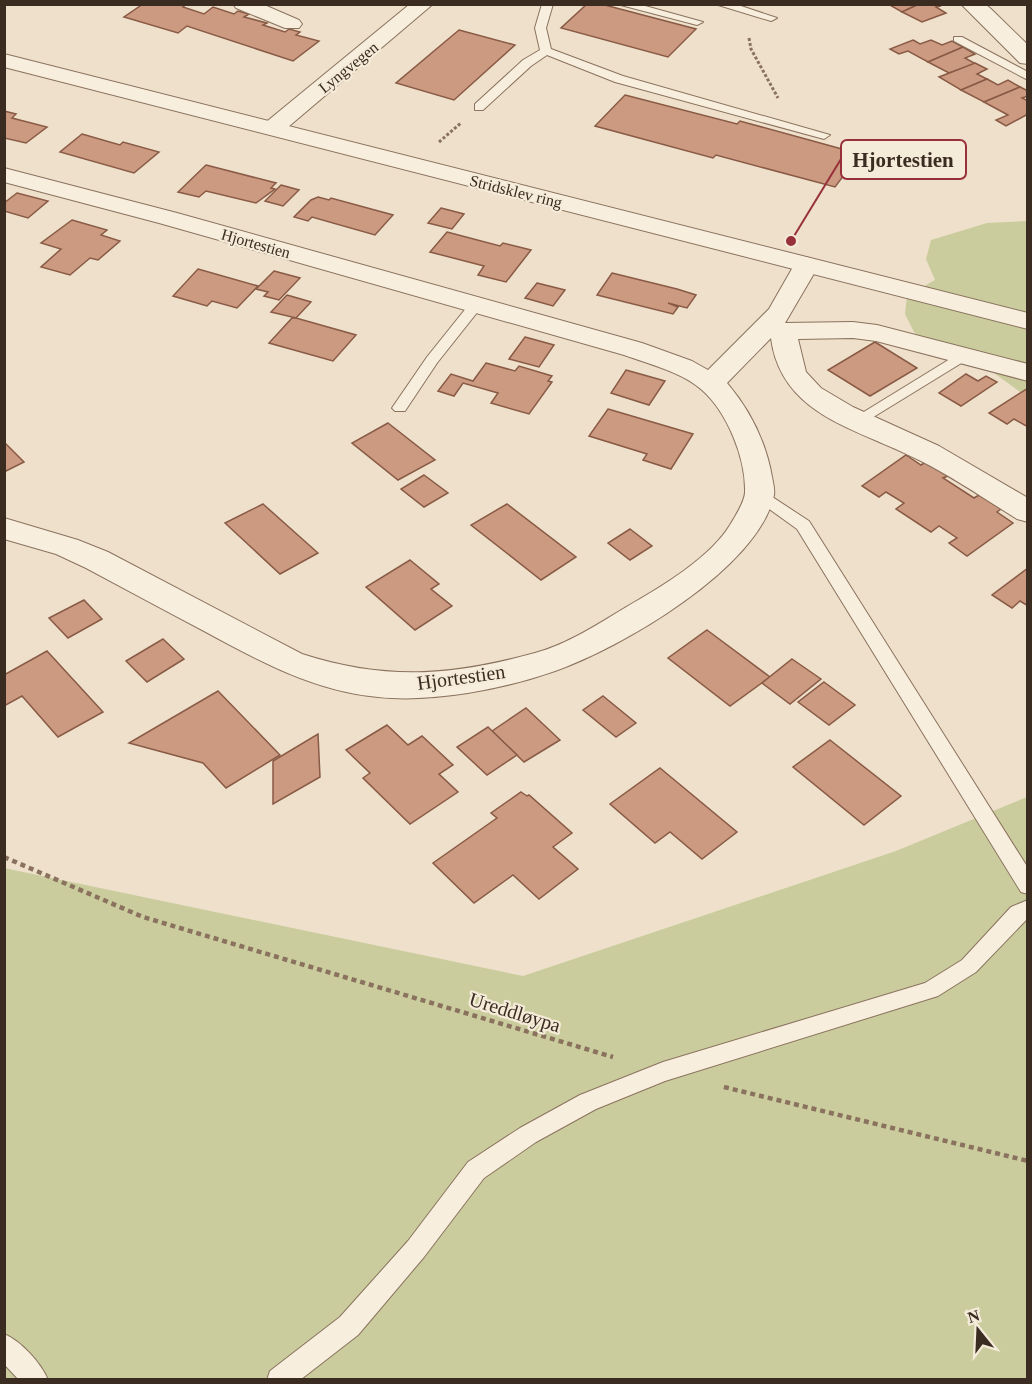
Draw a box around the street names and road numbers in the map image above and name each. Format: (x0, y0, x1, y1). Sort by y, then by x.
street label: Lyngvegen (315, 38, 382, 97)
street label: Stridsklev ring (468, 172, 564, 212)
street label: Hjortestien (219, 226, 292, 262)
street label: Hjortestien (415, 660, 507, 695)
street label: Ureddløypa (466, 988, 563, 1037)

